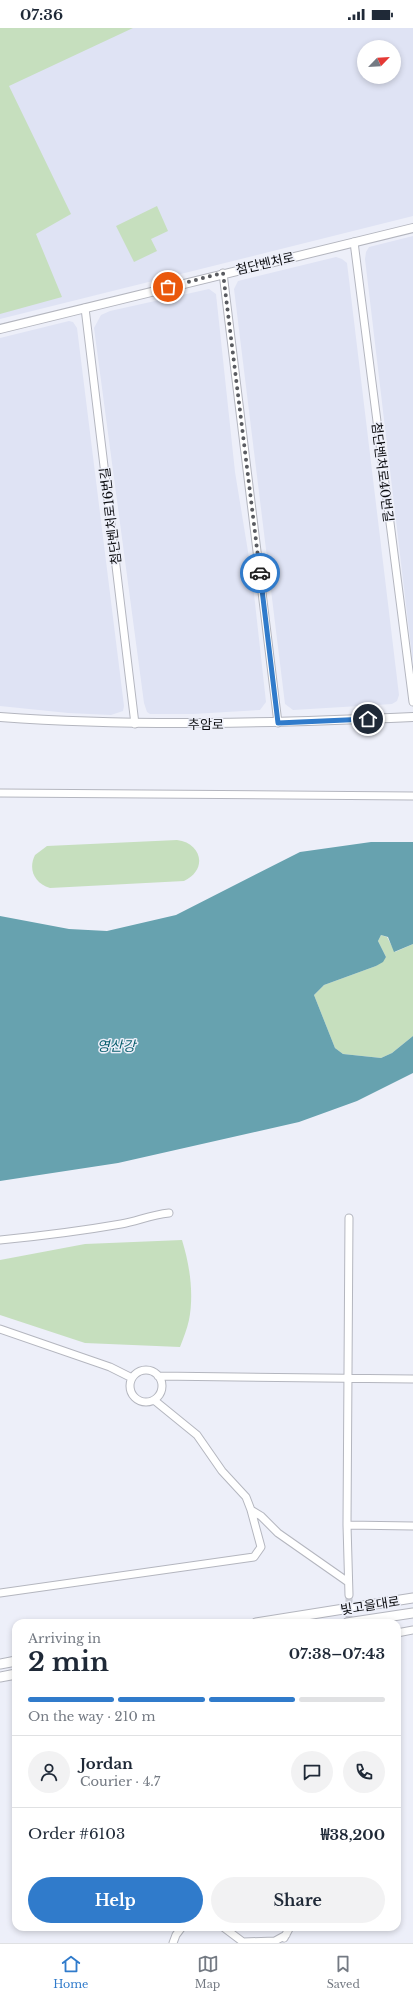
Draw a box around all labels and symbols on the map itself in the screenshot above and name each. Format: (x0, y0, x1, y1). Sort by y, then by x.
north arrow (357, 40, 401, 84)
street label: 첨단벤처로 (234, 248, 296, 278)
pin (151, 270, 185, 304)
street label: 첨단벤처로40번길 (368, 421, 397, 523)
street label: 첨단벤처로16번길 (96, 466, 125, 566)
courier (240, 553, 280, 593)
pin (351, 702, 385, 736)
street label: 추암로 (188, 716, 224, 733)
water label: 영산강 (97, 1037, 137, 1055)
street label: 빛고을대로 (339, 1592, 401, 1619)

